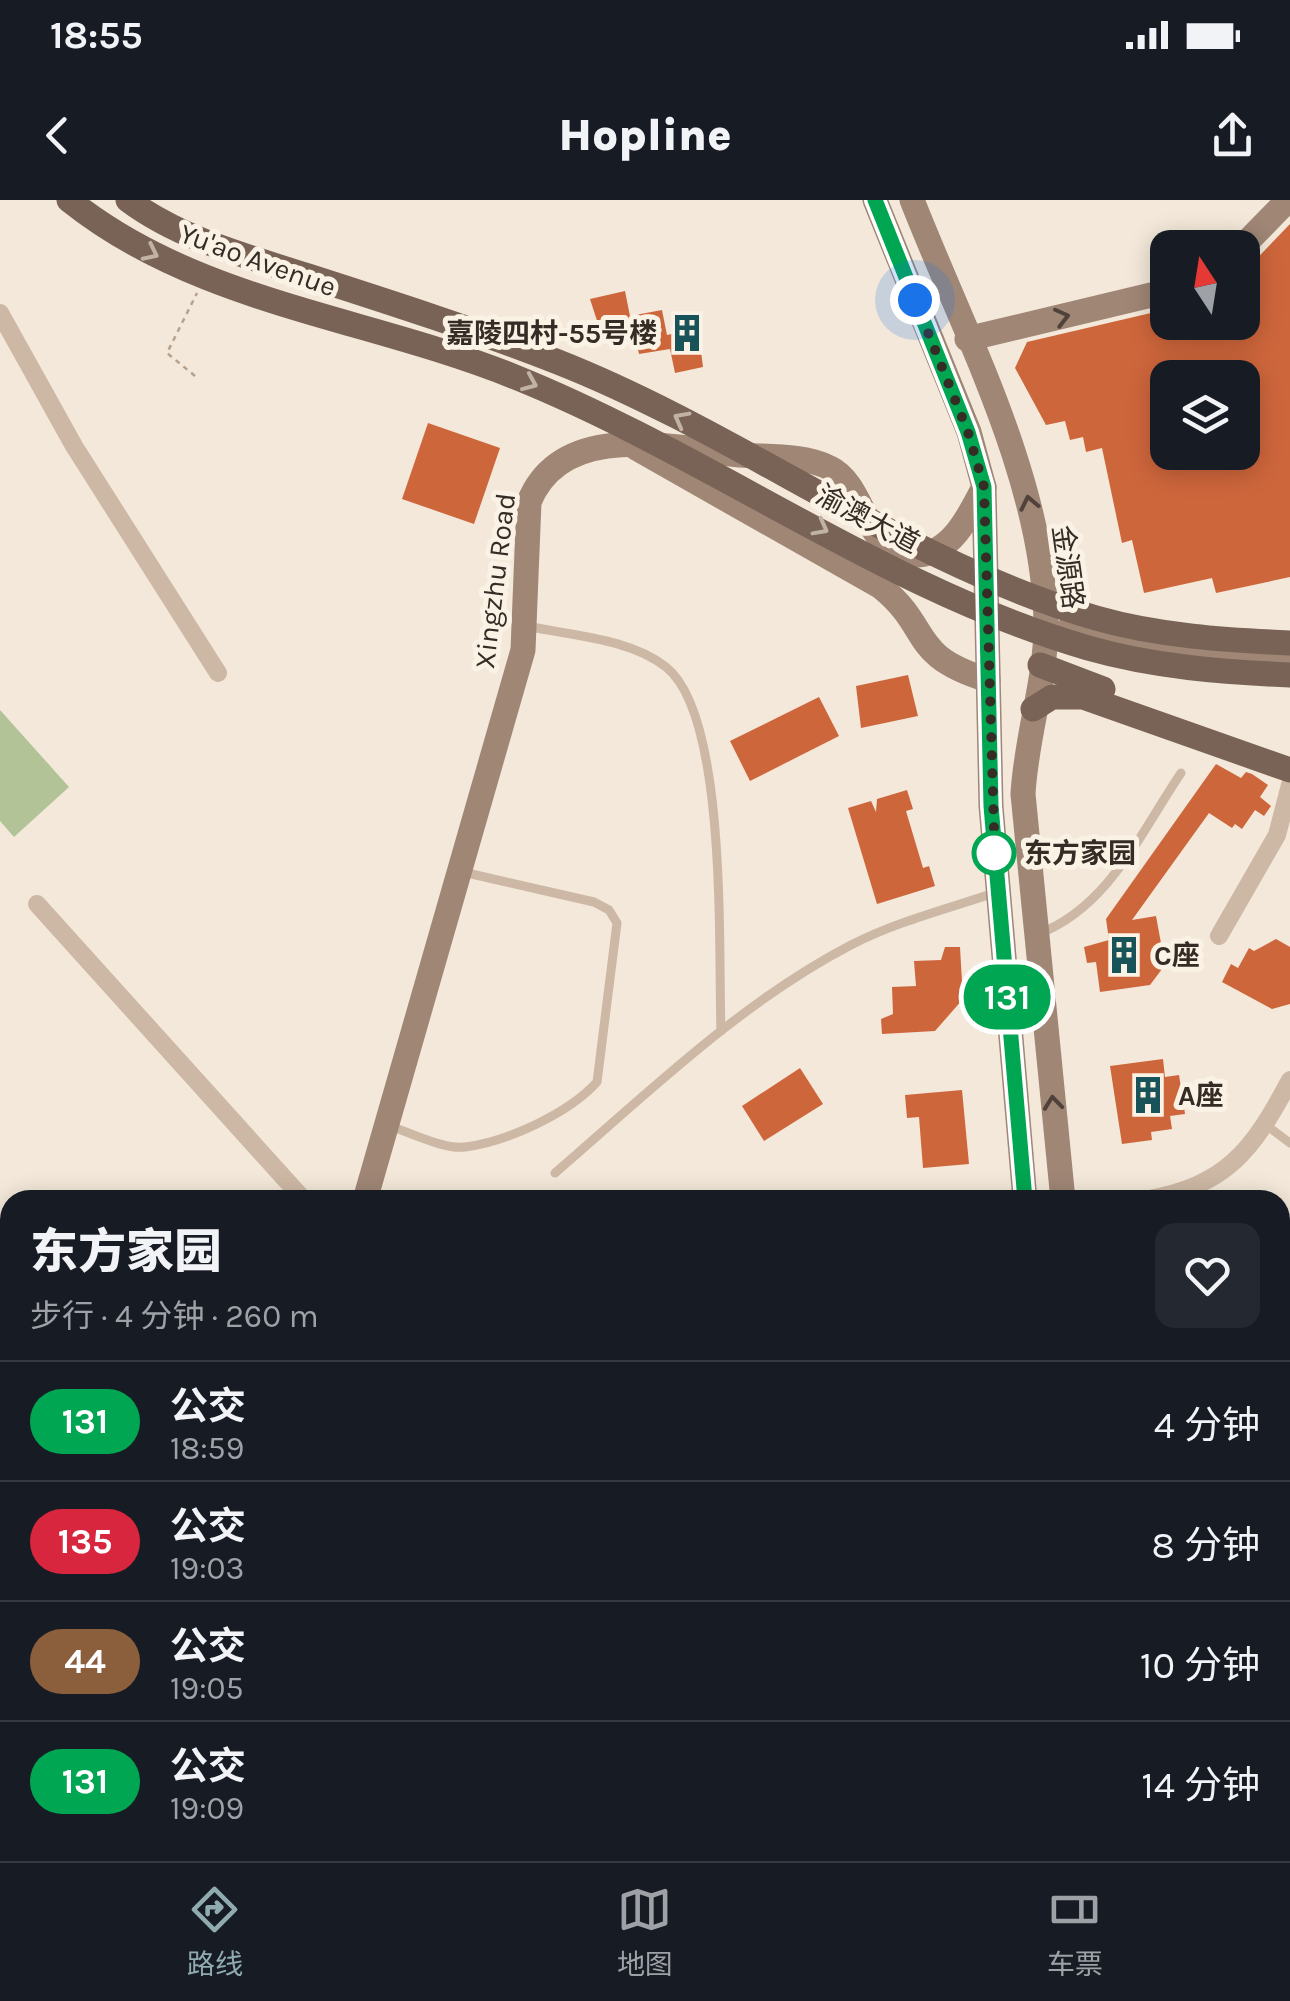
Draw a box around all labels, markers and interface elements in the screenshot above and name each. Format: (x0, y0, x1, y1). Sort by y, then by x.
text: 18:55 (50, 13, 143, 58)
icon: back (30, 108, 85, 163)
icon: share (1205, 108, 1260, 163)
text: Hopline (558, 109, 732, 161)
street label: Yu'ao Avenue (175, 216, 341, 304)
north arrow (1150, 230, 1260, 340)
map controls (1150, 230, 1260, 470)
one-way arrow (140, 240, 158, 260)
your location (890, 275, 940, 325)
one-way arrow (1053, 308, 1070, 329)
building icon: 嘉陵四村-55号楼 (666, 312, 708, 354)
place label: 嘉陵四村-55号楼 (446, 317, 657, 350)
button: layers (1150, 360, 1260, 470)
one-way arrow (520, 372, 538, 392)
one-way arrow (673, 412, 691, 432)
street label: 渝澳大道 (811, 478, 925, 560)
street label: Xingzhu Road (468, 491, 522, 671)
one-way arrow (1019, 495, 1040, 512)
one-way arrow (811, 516, 829, 535)
street label: 金源路 (1046, 523, 1090, 611)
marker: 东方家园 (973, 832, 1015, 874)
place label: 东方家园 (1024, 837, 1136, 870)
building icon: C座 (1103, 934, 1145, 976)
place label: C座 (1154, 939, 1200, 972)
line badge: 131 (950, 964, 1064, 1030)
text: 131 (984, 977, 1030, 1018)
building icon: A座 (1127, 1074, 1169, 1116)
place label: A座 (1178, 1079, 1224, 1112)
one-way arrow (1043, 1095, 1064, 1111)
button: heart (1155, 1223, 1260, 1328)
text: 东方家园 (30, 1224, 222, 1280)
text: 步行 · 4 分钟 · 260 m (30, 1298, 319, 1335)
text: 公交 (170, 1384, 246, 1429)
text: 131 (62, 1401, 108, 1442)
text: 4 分钟 (1154, 1403, 1260, 1448)
text: 18:59 (170, 1430, 244, 1467)
text: 公交 (170, 1504, 246, 1549)
text: 135 (58, 1521, 112, 1562)
text: 8 分钟 (1152, 1523, 1260, 1568)
text: 19:03 (170, 1550, 244, 1587)
text: 公交 (170, 1624, 246, 1669)
text: 44 (64, 1641, 106, 1682)
text: 10 分钟 (1140, 1643, 1260, 1688)
text: 19:05 (170, 1670, 244, 1707)
text: 公交 (170, 1744, 246, 1789)
text: 131 (62, 1761, 108, 1802)
text: 14 分钟 (1141, 1763, 1260, 1808)
text: 19:09 (170, 1790, 244, 1827)
tab: 路线 (187, 1882, 243, 1982)
tab: 地图 (617, 1882, 673, 1982)
tab: 车票 (1047, 1882, 1103, 1982)

